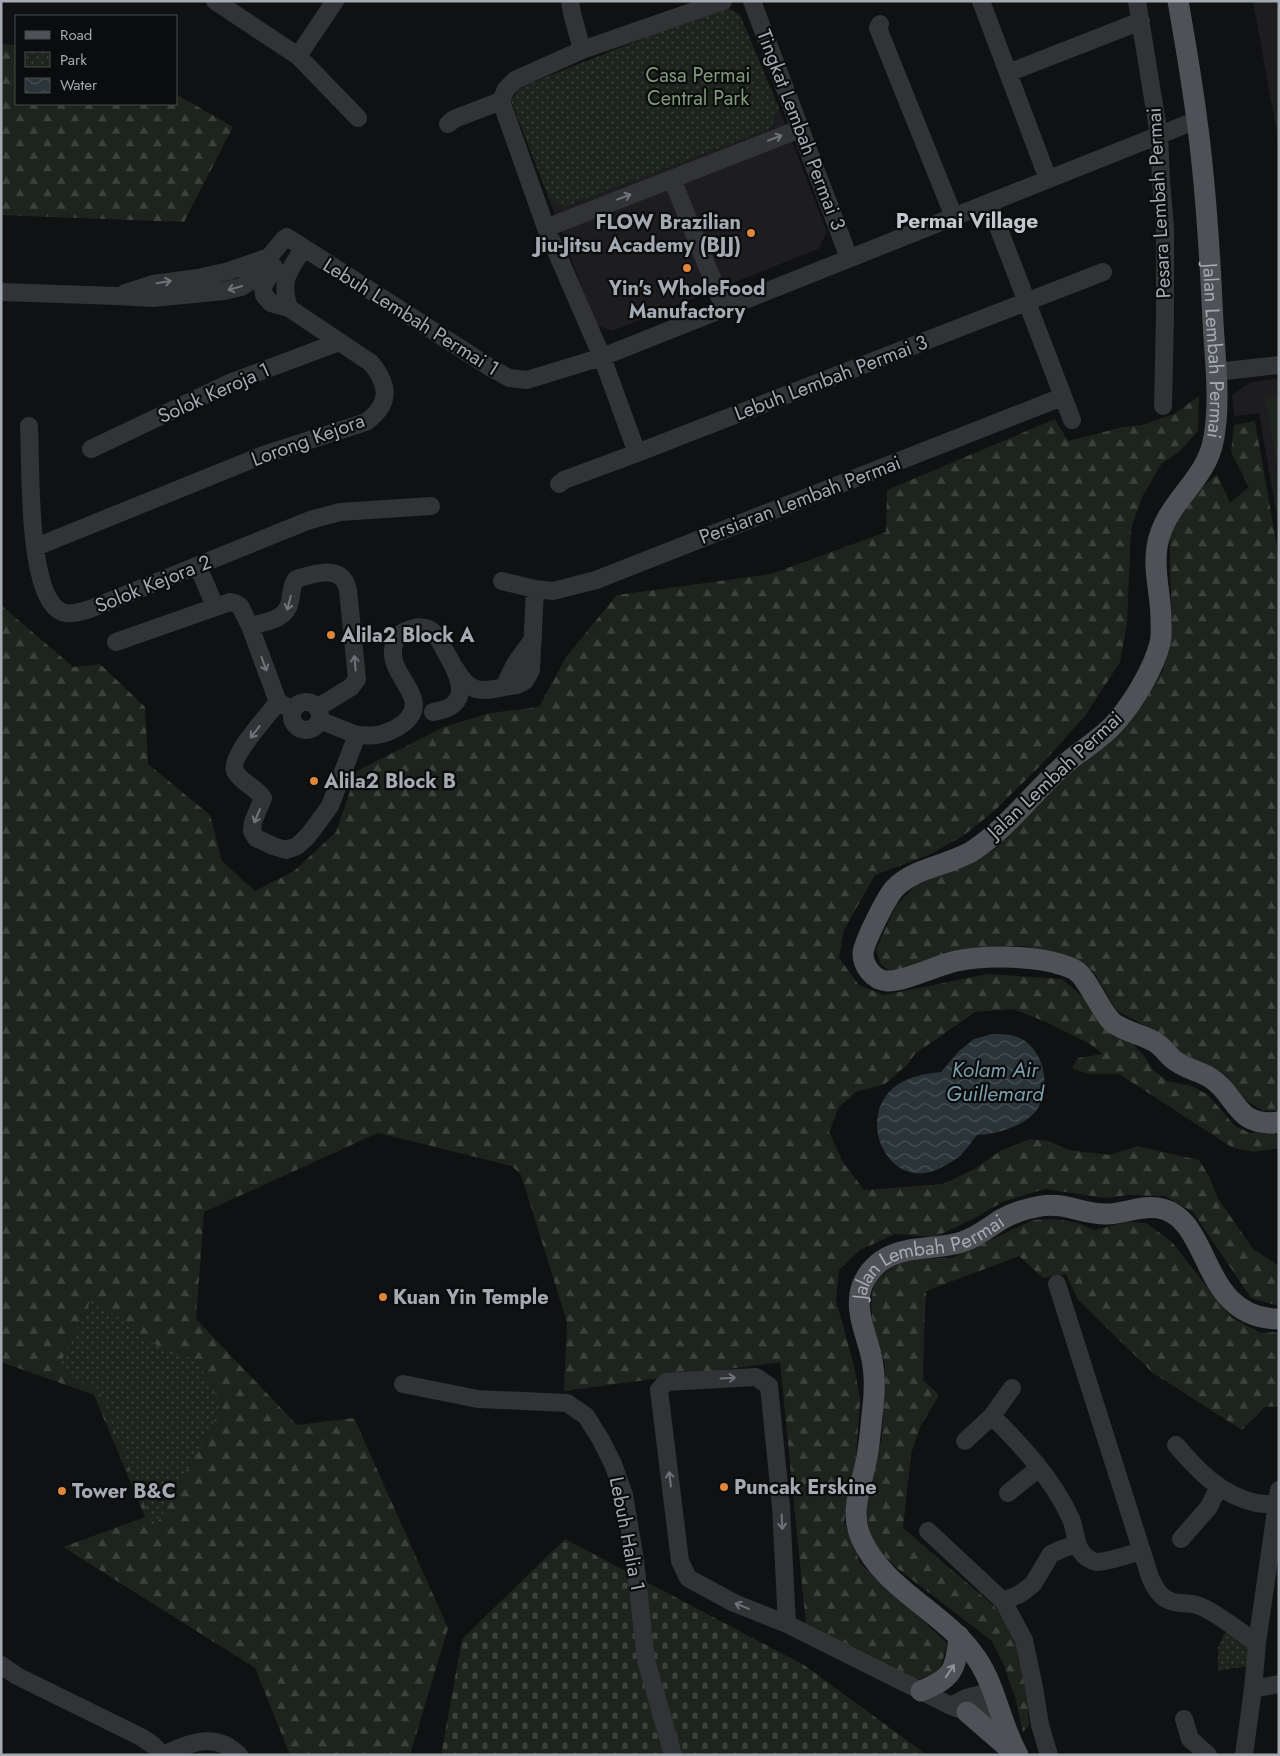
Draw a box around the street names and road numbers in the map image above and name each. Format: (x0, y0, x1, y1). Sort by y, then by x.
street label: Tingkat Lembah Permai 3 (749, 25, 853, 235)
street label: Pesara Lembah Permai (1140, 107, 1178, 299)
street label: Lebuh Lembah Permai 1 (317, 251, 505, 383)
street label: Jalan Lembah Permai (1195, 259, 1232, 441)
street label: Lebuh Lembah Permai 3 (730, 328, 932, 428)
street label: Solok Keroja 1 (153, 355, 275, 431)
street label: Lorong Kejora (247, 406, 369, 474)
street label: Persiaran Lembah Permai (695, 448, 905, 552)
street label: Solok Kejora 2 (91, 548, 215, 620)
street label: Jalan Lembah Permai (979, 705, 1129, 847)
street label: Jalan Lembah Permai (845, 1207, 1010, 1304)
street label: Lebuh Halia 1 (602, 1474, 652, 1594)

